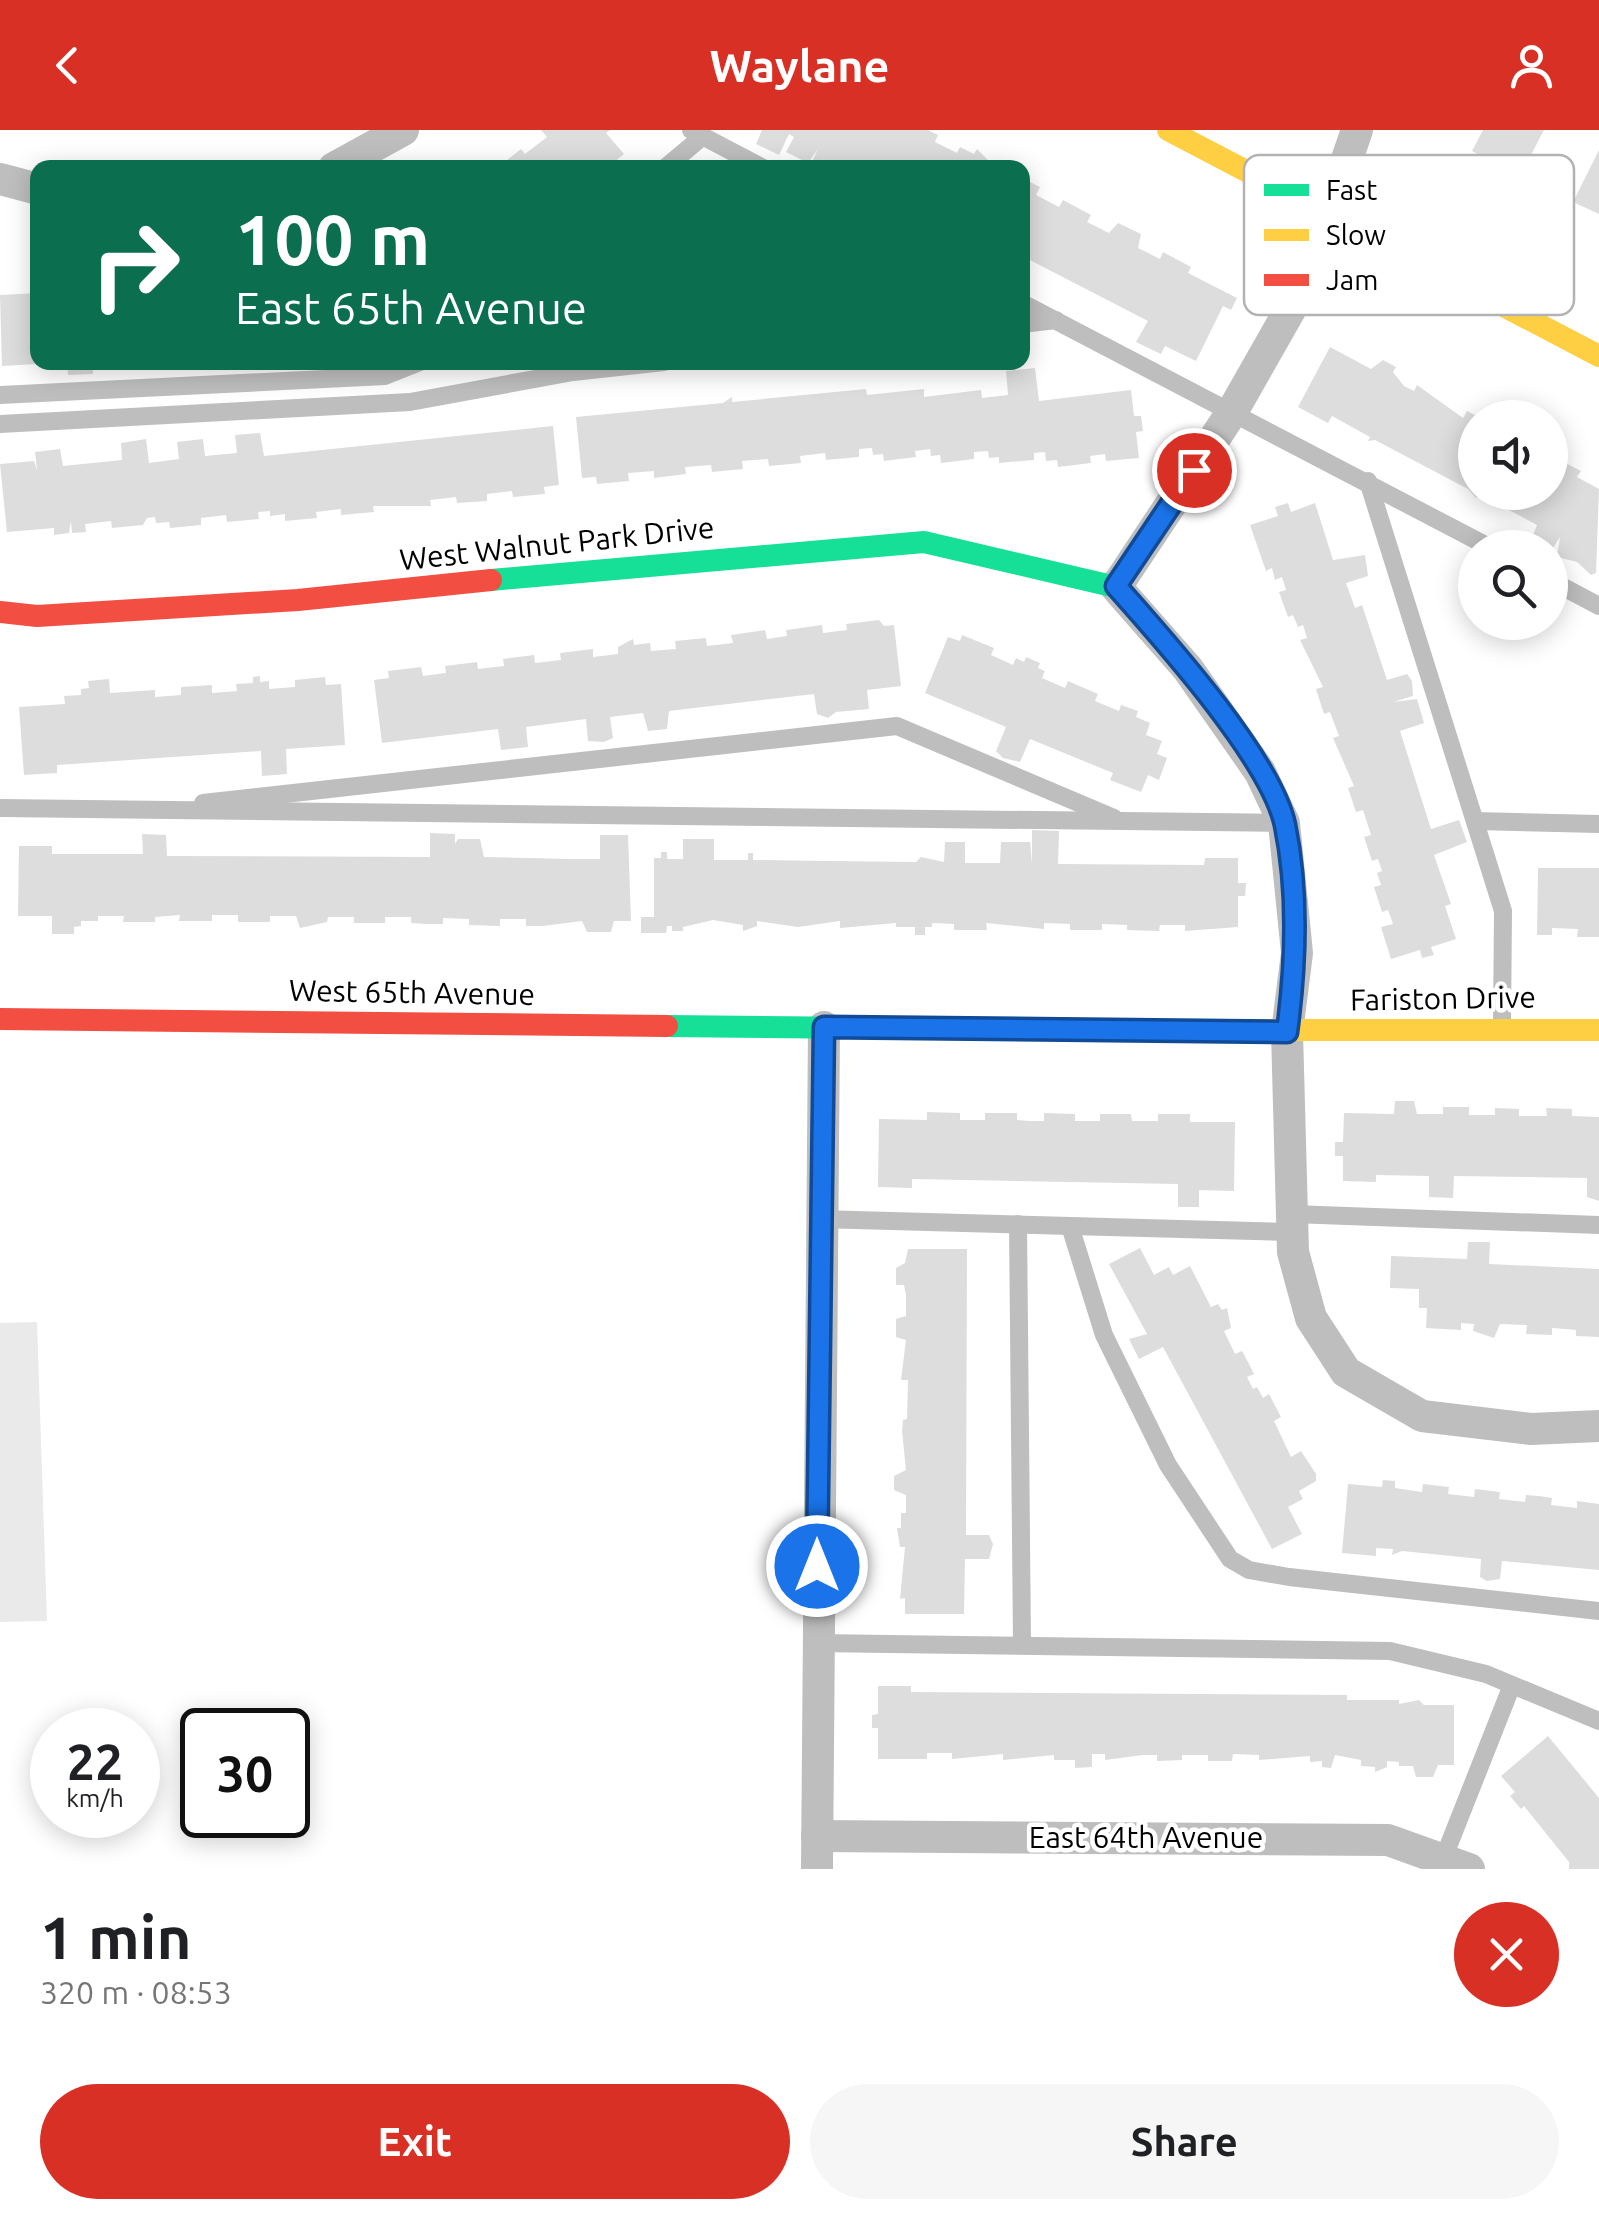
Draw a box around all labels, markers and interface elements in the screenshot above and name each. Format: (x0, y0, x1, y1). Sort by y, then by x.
icon: back (40, 38, 95, 93)
icon: person (1504, 38, 1559, 93)
text: Waylane (710, 40, 889, 91)
legend (1244, 155, 1574, 315)
text: Fast (1326, 174, 1377, 205)
icon: right (70, 200, 200, 330)
text: 100 m (235, 200, 430, 278)
text: Slow (1326, 219, 1386, 250)
text: Jam (1326, 264, 1378, 295)
text: East 65th Avenue (235, 282, 587, 333)
map controls (1458, 400, 1568, 640)
button: sound (1458, 400, 1568, 510)
pin (1152, 428, 1237, 513)
icon: arrive (1167, 443, 1222, 498)
street label: West Walnut Park Drive (398, 510, 716, 576)
button: search (1458, 530, 1568, 640)
street label: West 65th Avenue (289, 973, 535, 1011)
street label: Fariston Drive (1350, 979, 1536, 1017)
position arrow (765, 1514, 869, 1618)
speed limit sign: 30 (180, 1708, 310, 1838)
text: 22 (67, 1733, 123, 1789)
text: km/h (66, 1784, 124, 1812)
street label: East 64th Avenue (1029, 1820, 1263, 1854)
button: close (1454, 1902, 1559, 2007)
text: 1 min (40, 1903, 192, 1970)
text: 320 m · 08:53 (40, 1974, 232, 2010)
button: Exit (40, 2084, 790, 2199)
button: Share (810, 2084, 1559, 2199)

